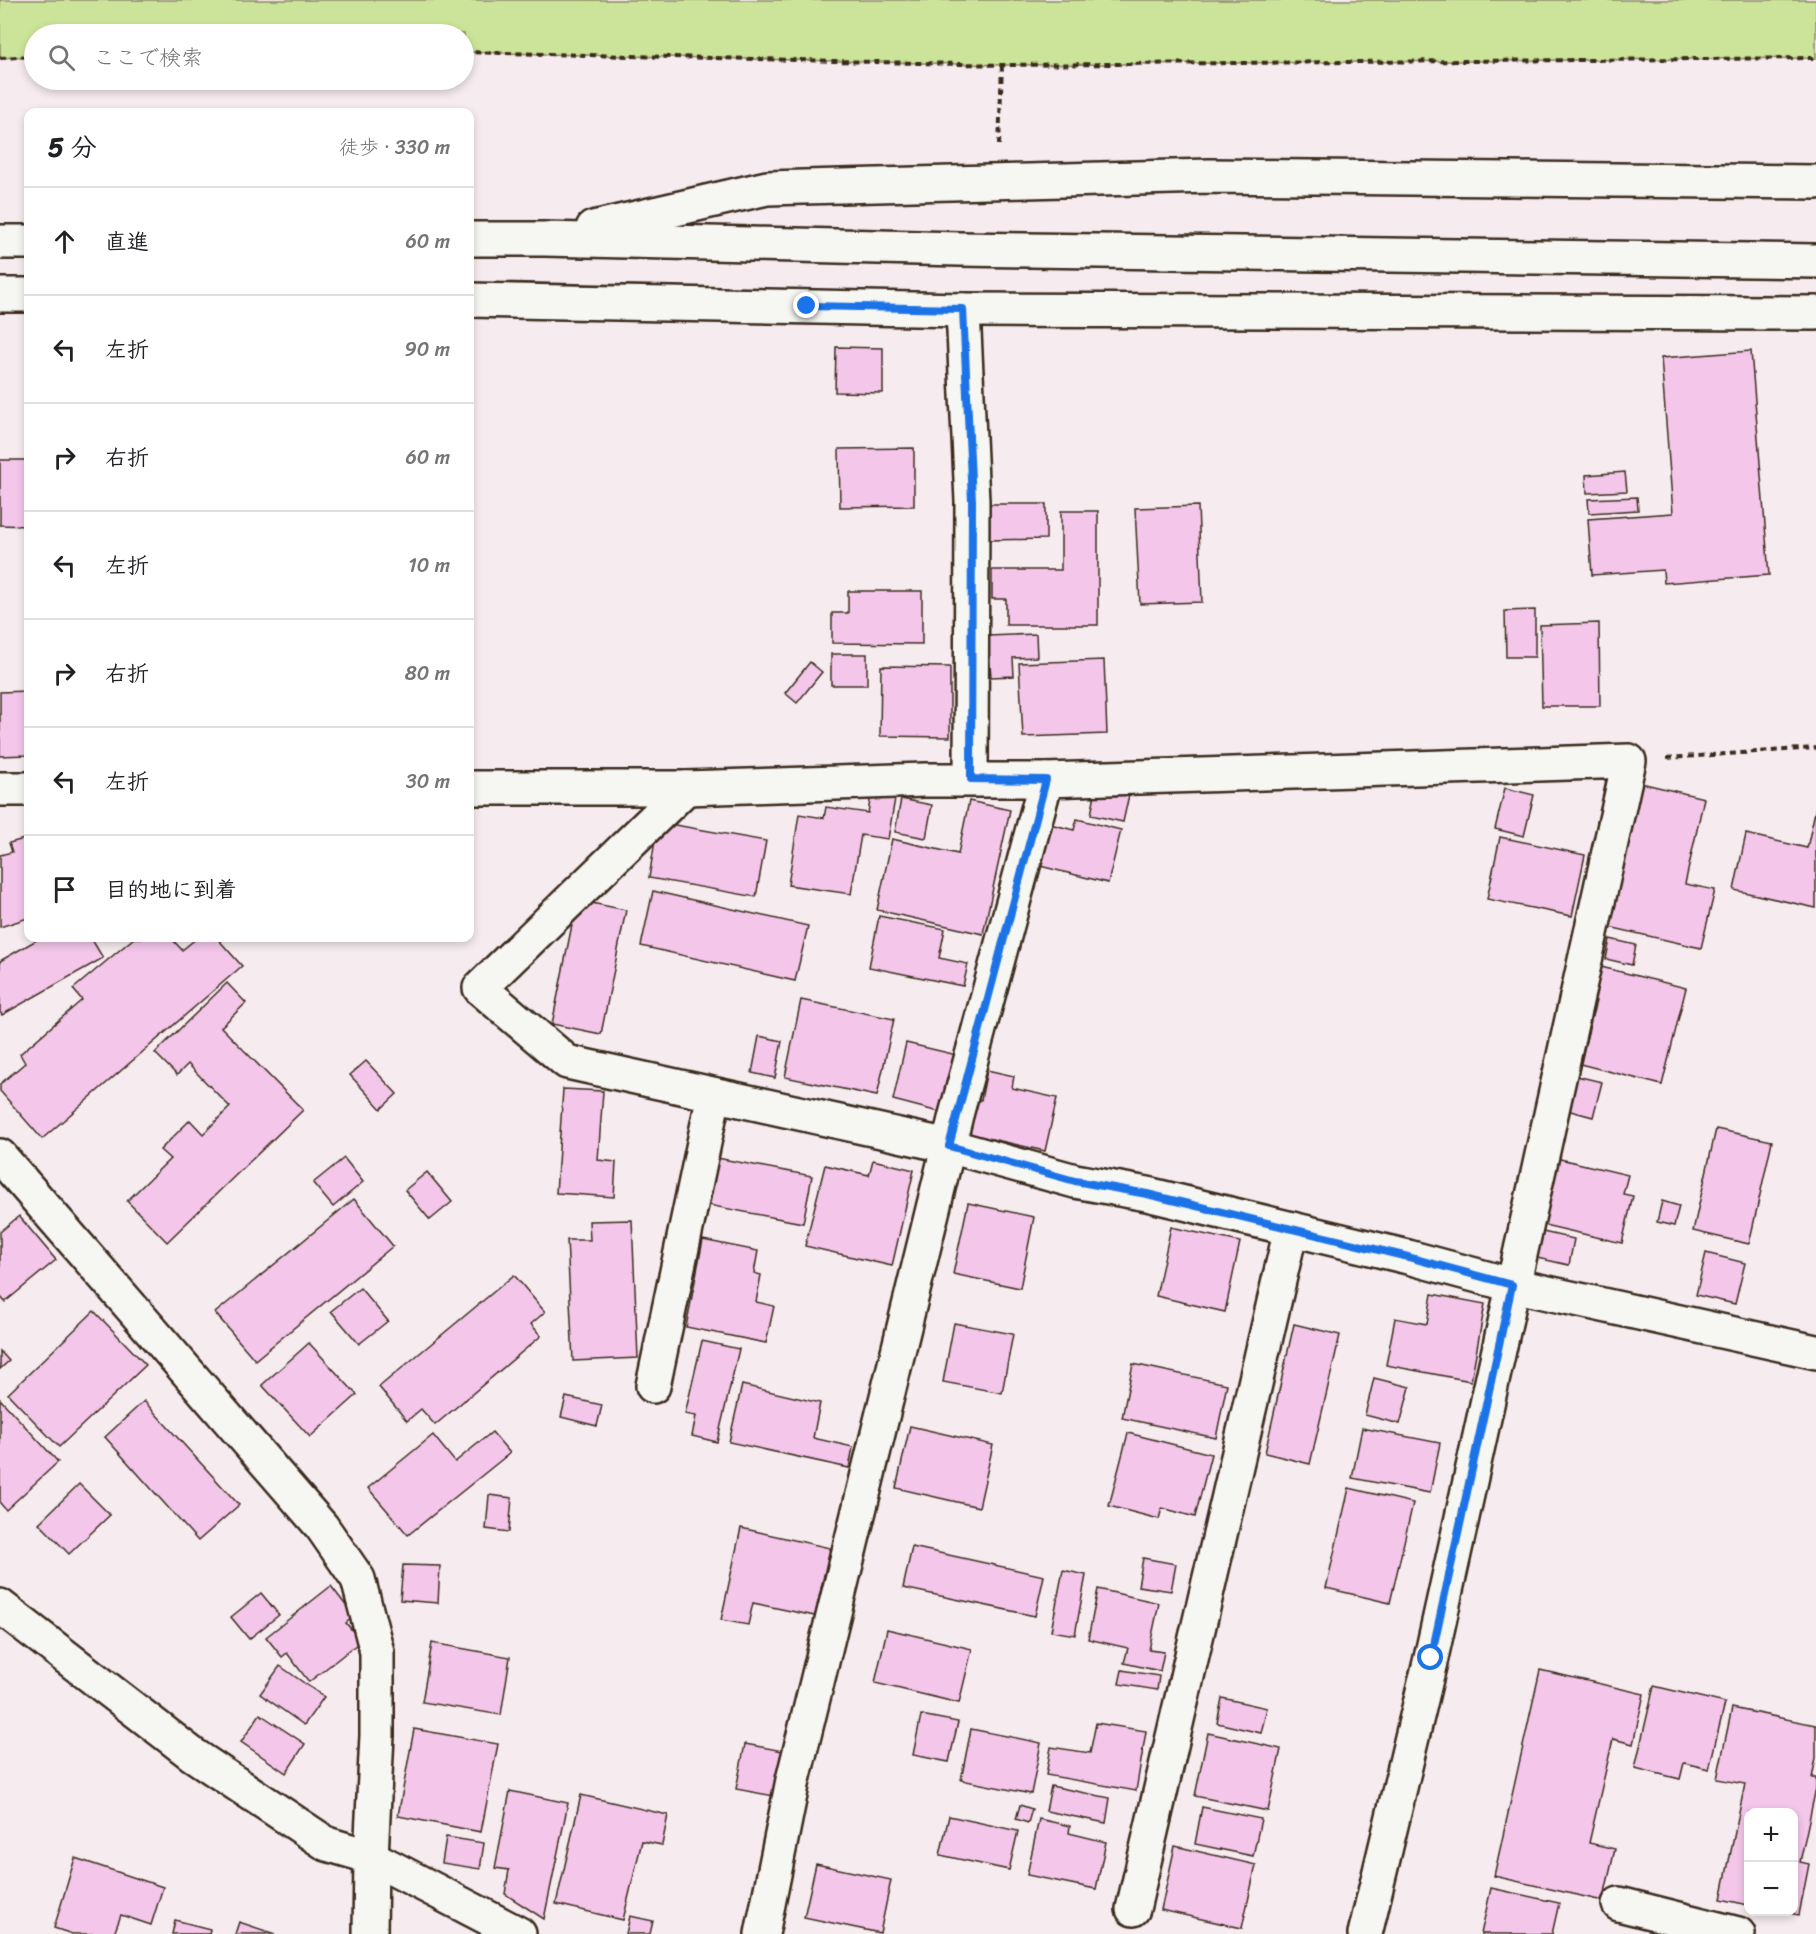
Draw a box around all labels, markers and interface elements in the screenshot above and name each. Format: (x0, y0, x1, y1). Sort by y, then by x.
search box (24, 24, 474, 90)
text: ここで検索 (93, 38, 203, 77)
icon: search (45, 41, 78, 74)
text: 5 分 (48, 124, 97, 170)
text: 徒歩 · 330 m (339, 130, 450, 165)
text: 直進 (105, 222, 149, 261)
text: 60 m (405, 224, 450, 259)
icon: ahead (48, 225, 81, 258)
route end (793, 292, 819, 318)
text: 左折 (105, 330, 149, 369)
text: 90 m (405, 332, 450, 367)
icon: left (48, 333, 81, 366)
text: 右折 (105, 438, 149, 477)
text: 60 m (405, 440, 450, 475)
icon: right (48, 441, 81, 474)
text: 左折 (105, 546, 149, 585)
text: 10 m (408, 548, 450, 583)
icon: left (48, 549, 81, 582)
text: 右折 (105, 654, 149, 693)
text: 80 m (405, 656, 450, 691)
icon: right (48, 657, 81, 690)
text: 左折 (105, 762, 149, 801)
text: 30 m (406, 764, 450, 799)
icon: left (48, 765, 81, 798)
text: 目的地に到着 (105, 870, 237, 909)
icon: arrive (48, 873, 81, 906)
route start (1417, 1644, 1443, 1670)
map controls (1744, 1808, 1798, 1916)
button: + (1744, 1808, 1798, 1862)
button: − (1744, 1862, 1798, 1916)

